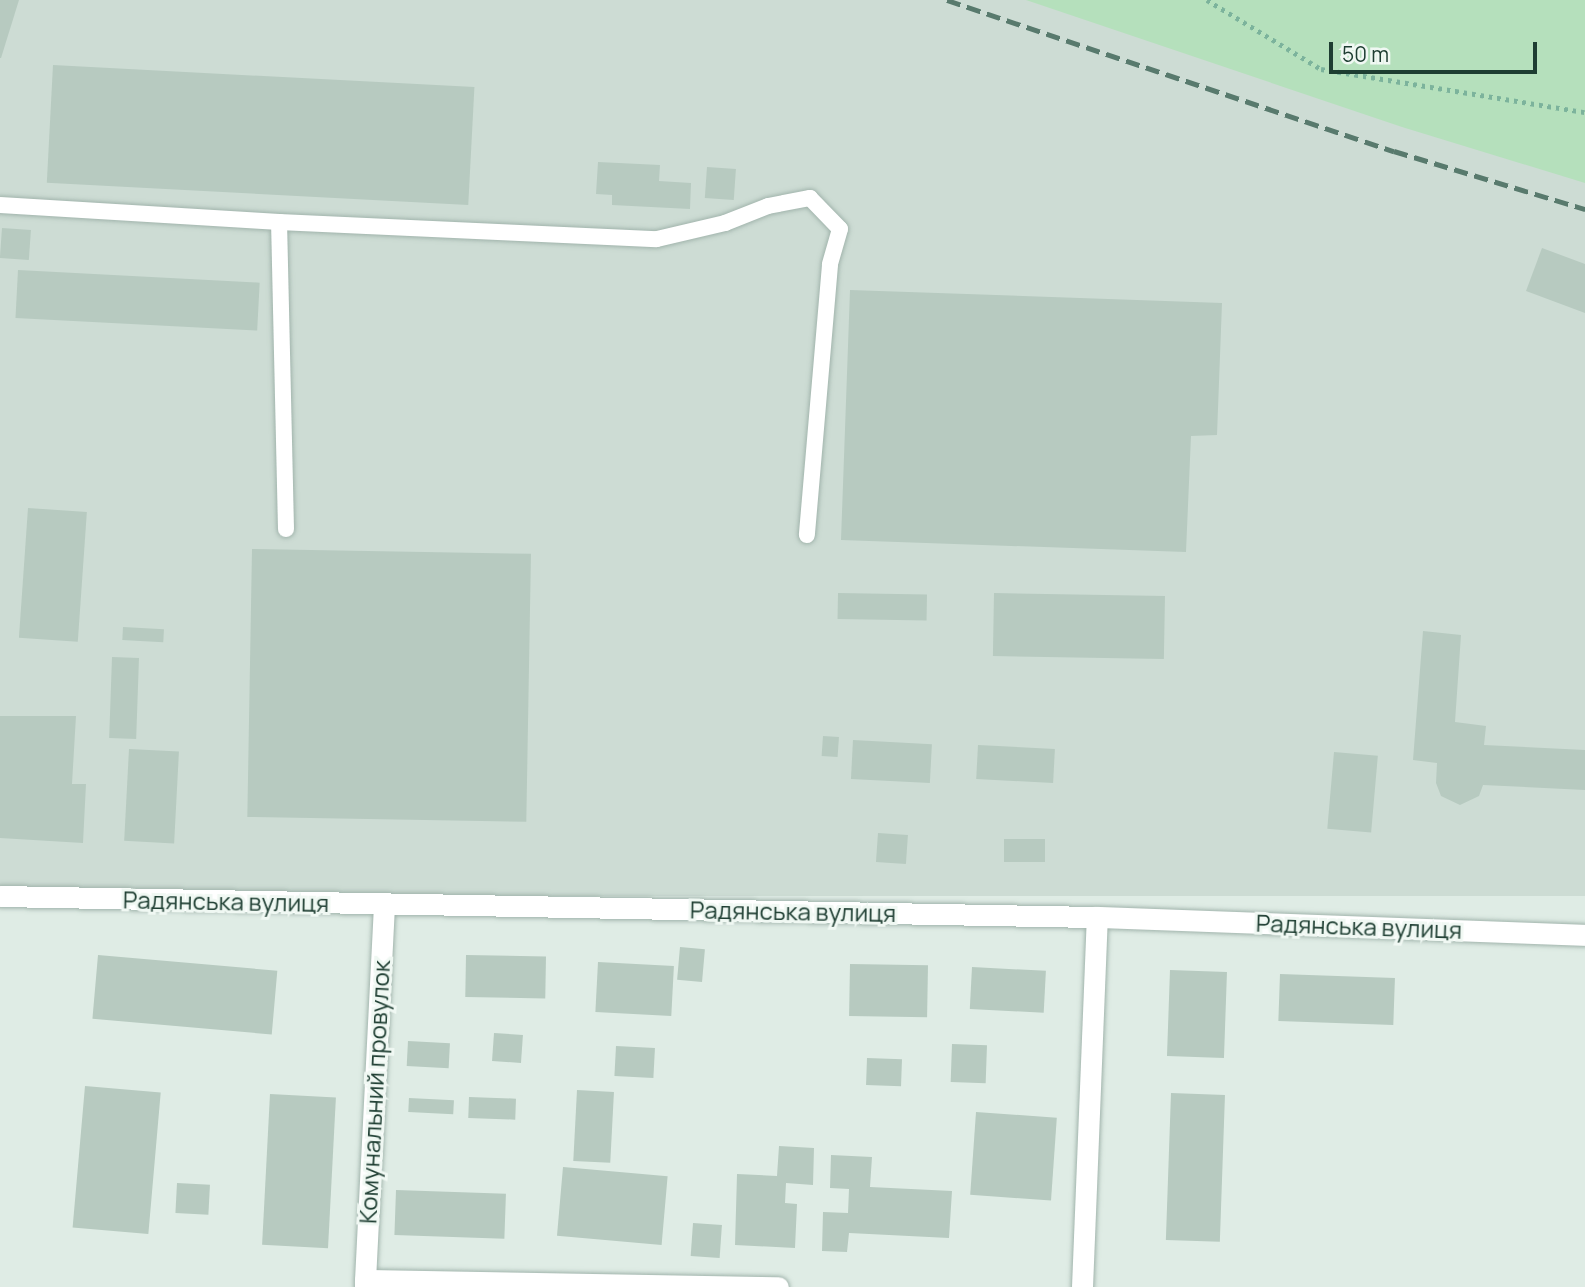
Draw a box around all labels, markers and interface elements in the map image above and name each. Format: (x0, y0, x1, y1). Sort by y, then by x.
scale bar (1333, 28, 1541, 72)
text: 50 m (1342, 40, 1389, 68)
street label: Радянська вулиця (123, 885, 329, 917)
street label: Радянська вулиця (690, 895, 896, 927)
street label: Радянська вулиця (1255, 908, 1463, 944)
street label: Комунальний провулок (353, 960, 395, 1224)

